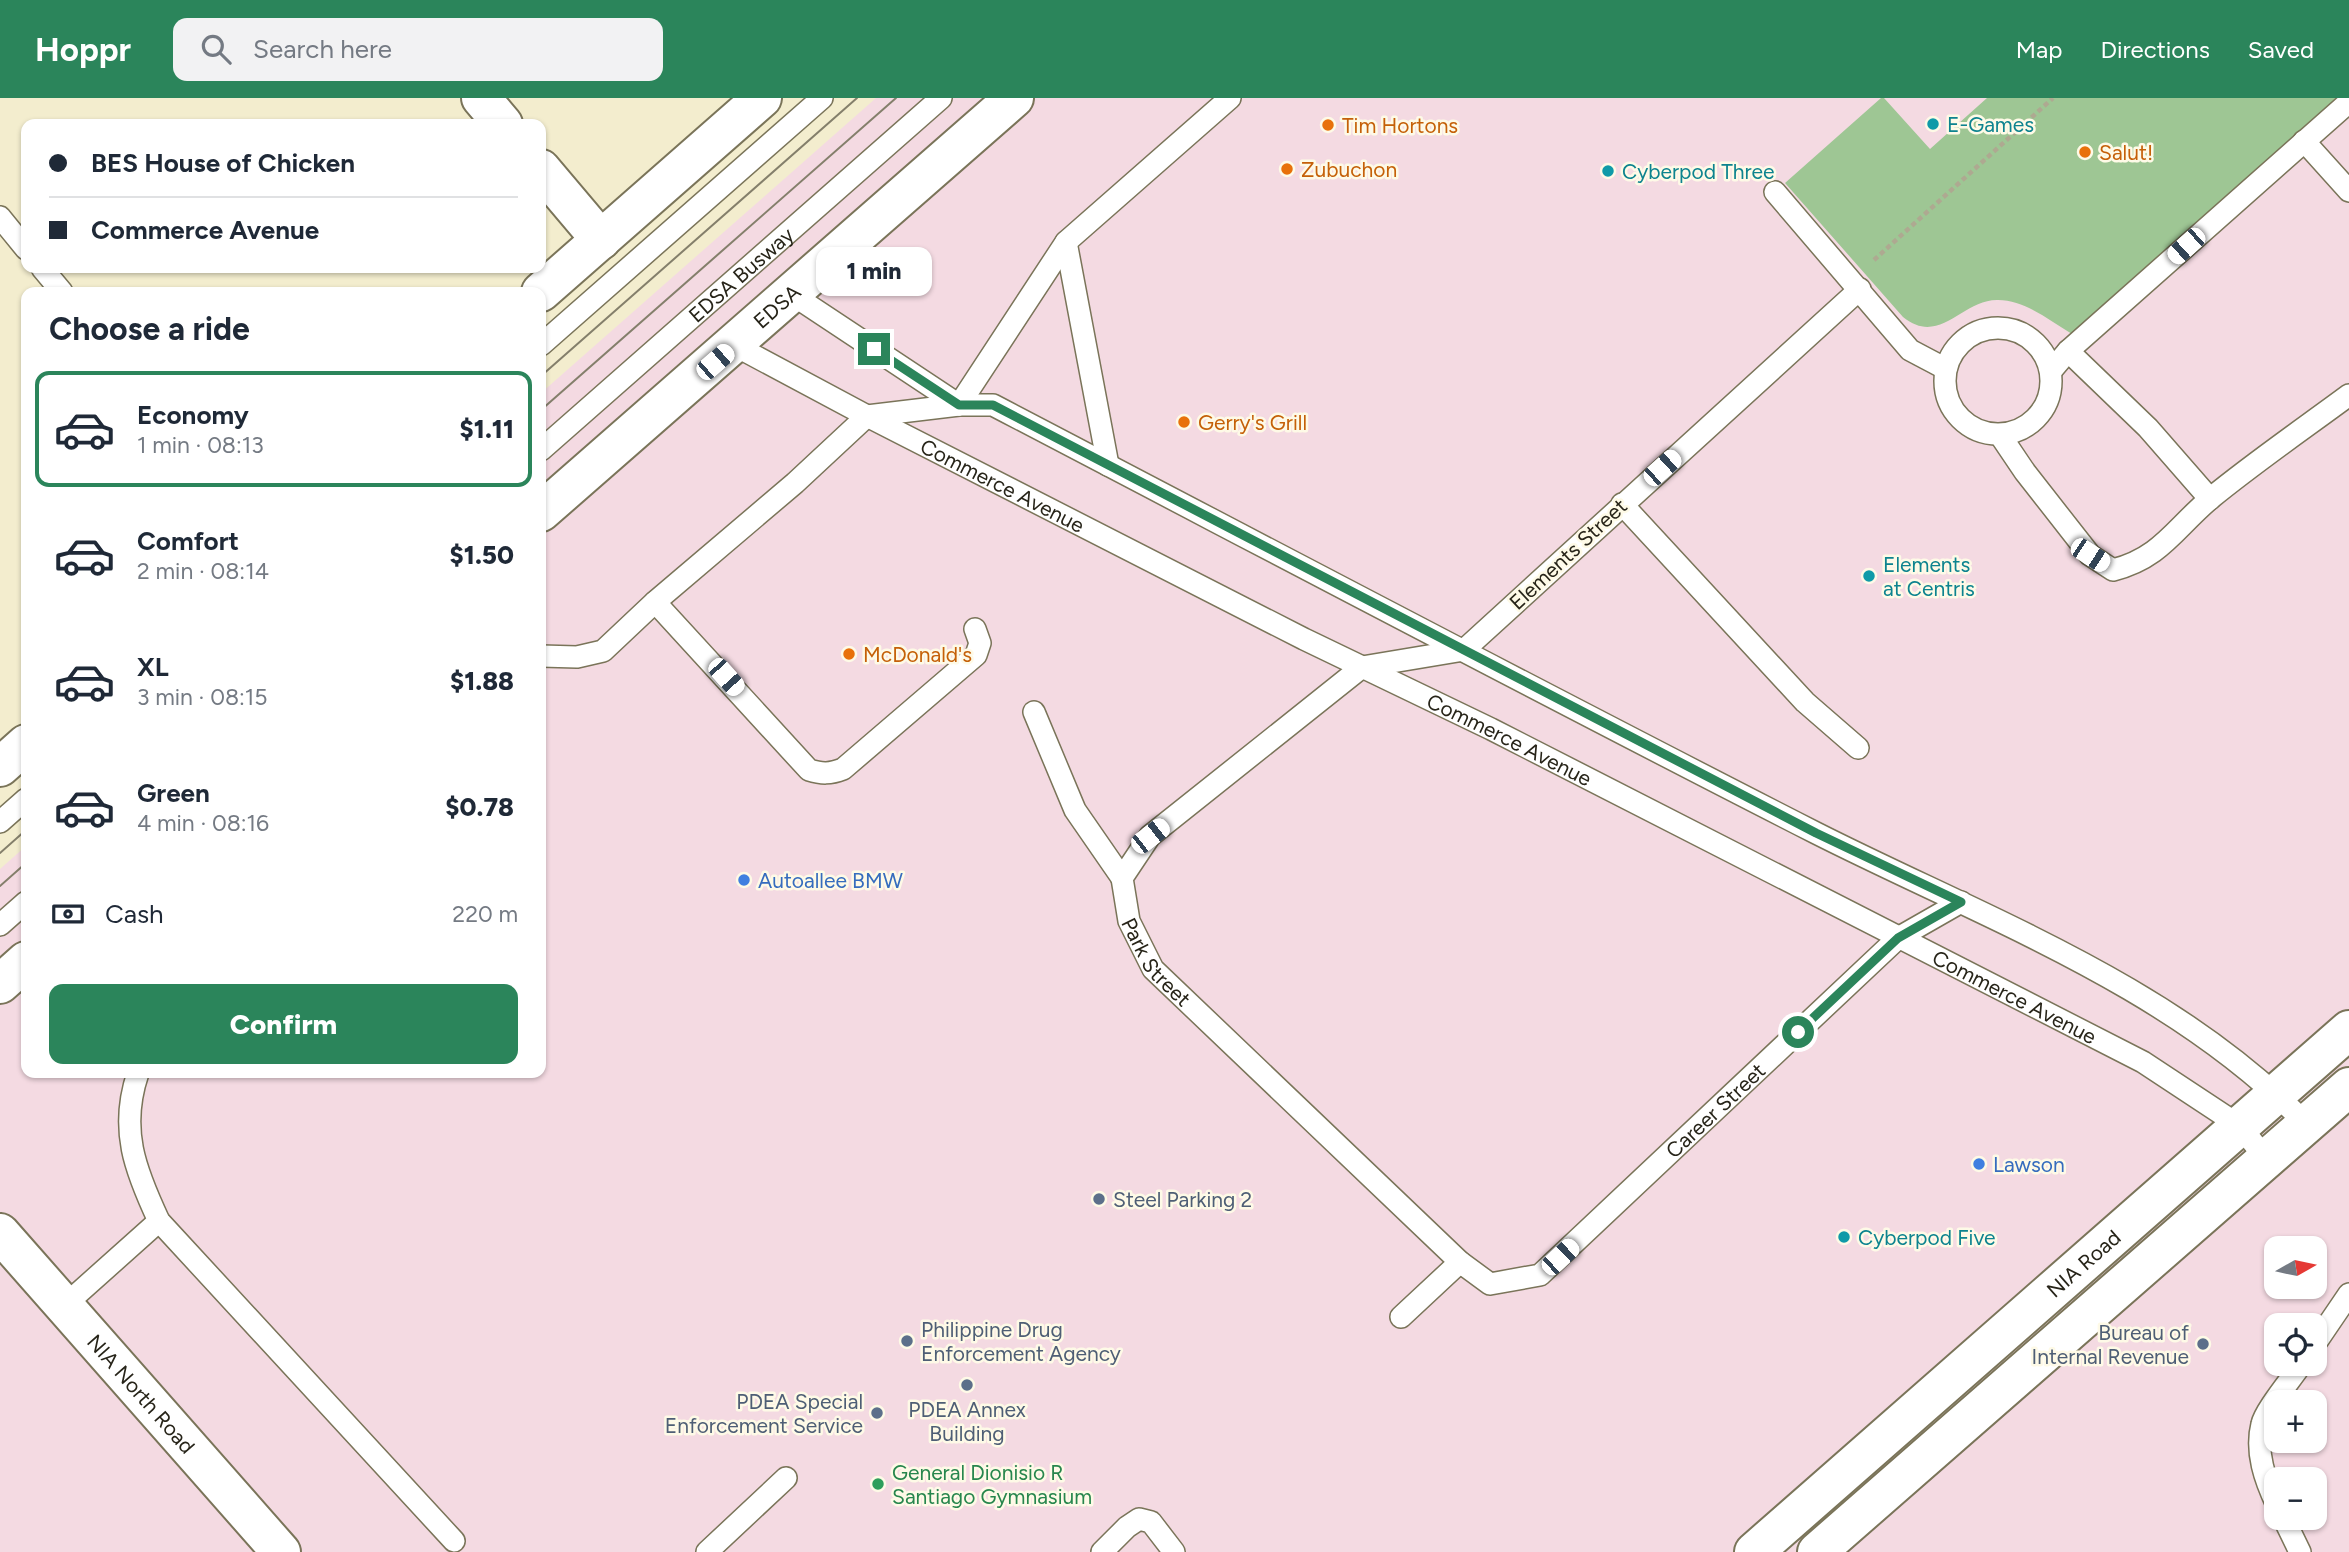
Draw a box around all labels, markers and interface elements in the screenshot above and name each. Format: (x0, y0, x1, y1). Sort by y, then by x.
search box (173, 18, 663, 81)
text: Hoppr (35, 30, 131, 69)
icon: search (197, 30, 235, 68)
text: Search here (253, 33, 392, 65)
text: Map (2016, 35, 2062, 64)
text: Directions (2100, 35, 2210, 64)
text: Saved (2248, 35, 2314, 64)
place label: E-Games (1947, 112, 2034, 137)
place label: Tim Hortons (1342, 113, 1458, 138)
marker: E-Games (1925, 116, 1941, 132)
marker: Tim Hortons (1320, 117, 1336, 133)
place label: Salut! (2099, 140, 2153, 165)
marker: Salut! (2077, 144, 2093, 160)
text: BES House of Chicken (91, 147, 355, 179)
place label: Zubuchon (1301, 157, 1397, 182)
place label: Cyberpod Three (1622, 159, 1774, 184)
marker: Zubuchon (1279, 161, 1295, 177)
marker: Cyberpod Three (1600, 163, 1616, 179)
text: Commerce Avenue (91, 214, 319, 246)
street label: EDSA Busway (683, 221, 799, 327)
car (2164, 224, 2209, 268)
callout: 1 min (816, 247, 932, 296)
text: 1 min (847, 257, 901, 285)
street label: EDSA (750, 278, 806, 332)
text: Choose a ride (49, 310, 250, 348)
route end (858, 333, 890, 365)
car (693, 340, 738, 384)
icon: car (53, 398, 116, 461)
text: Economy (137, 399, 249, 431)
place label: Gerry's Grill (1198, 410, 1307, 435)
text: $1.11 (460, 413, 514, 445)
marker: Gerry's Grill (1176, 414, 1192, 430)
text: 1 min · 08:13 (137, 431, 264, 459)
street label: Commerce Avenue (916, 433, 1089, 537)
car (1640, 446, 1685, 490)
street label: Elements Street (1504, 493, 1632, 615)
icon: car (53, 524, 116, 587)
text: Comfort (137, 525, 239, 557)
car (2067, 535, 2114, 575)
text: $1.50 (450, 539, 514, 571)
place label: Elements at Centris (1883, 552, 1975, 601)
text: 2 min · 08:14 (137, 557, 269, 585)
marker: Elements at Centris (1861, 568, 1877, 584)
place label: McDonald's (863, 642, 972, 667)
marker: McDonald's (841, 646, 857, 662)
icon: car (53, 650, 116, 713)
text: XL (137, 651, 169, 683)
car (705, 654, 748, 700)
text: $1.88 (450, 665, 514, 697)
text: 3 min · 08:15 (137, 683, 268, 711)
street label: Commerce Avenue (1423, 688, 1596, 791)
icon: car (53, 776, 116, 839)
text: Green (137, 777, 210, 809)
text: $0.78 (445, 791, 514, 823)
text: 4 min · 08:16 (137, 809, 269, 837)
car (1127, 815, 1174, 857)
place label: Autoallee BMW (758, 868, 903, 893)
marker: Autoallee BMW (736, 872, 752, 888)
icon: cash (49, 895, 87, 933)
text: Cash (105, 898, 164, 930)
text: 220 m (452, 900, 518, 928)
street label: Park Street (1117, 913, 1196, 1011)
street label: Commerce Avenue (1929, 944, 2101, 1049)
button: Confirm (49, 984, 518, 1064)
route start (1782, 1016, 1814, 1048)
street label: Career Street (1660, 1057, 1770, 1163)
place label: Lawson (1993, 1152, 2065, 1177)
marker: Lawson (1971, 1156, 1987, 1172)
place label: Steel Parking 2 (1113, 1187, 1252, 1212)
marker: Steel Parking 2 (1091, 1191, 1107, 1207)
street label: NIA Road (2041, 1224, 2125, 1302)
place label: Cyberpod Five (1858, 1225, 1996, 1250)
marker: Cyberpod Five (1836, 1229, 1852, 1245)
car (1538, 1235, 1583, 1279)
north arrow (2264, 1236, 2328, 1298)
map controls (2264, 1236, 2327, 1530)
button: locate (2264, 1313, 2327, 1376)
place label: Philippine Drug Enforcement Agency (921, 1317, 1121, 1366)
place label: Bureau of Internal Revenue (2032, 1320, 2189, 1369)
street label: NIA North Road (82, 1329, 200, 1458)
marker: Philippine Drug Enforcement Agency (899, 1333, 915, 1349)
marker: Bureau of Internal Revenue (2195, 1336, 2211, 1352)
marker: PDEA Annex Building (959, 1377, 975, 1393)
place label: PDEA Special Enforcement Service (665, 1389, 863, 1438)
button: + (2264, 1390, 2327, 1453)
place label: PDEA Annex Building (908, 1397, 1026, 1446)
marker: PDEA Special Enforcement Service (869, 1405, 885, 1421)
place label: General Dionisio R Santiago Gymnasium (892, 1460, 1092, 1509)
button: − (2264, 1467, 2327, 1530)
marker: General Dionisio R Santiago Gymnasium (870, 1476, 886, 1492)

